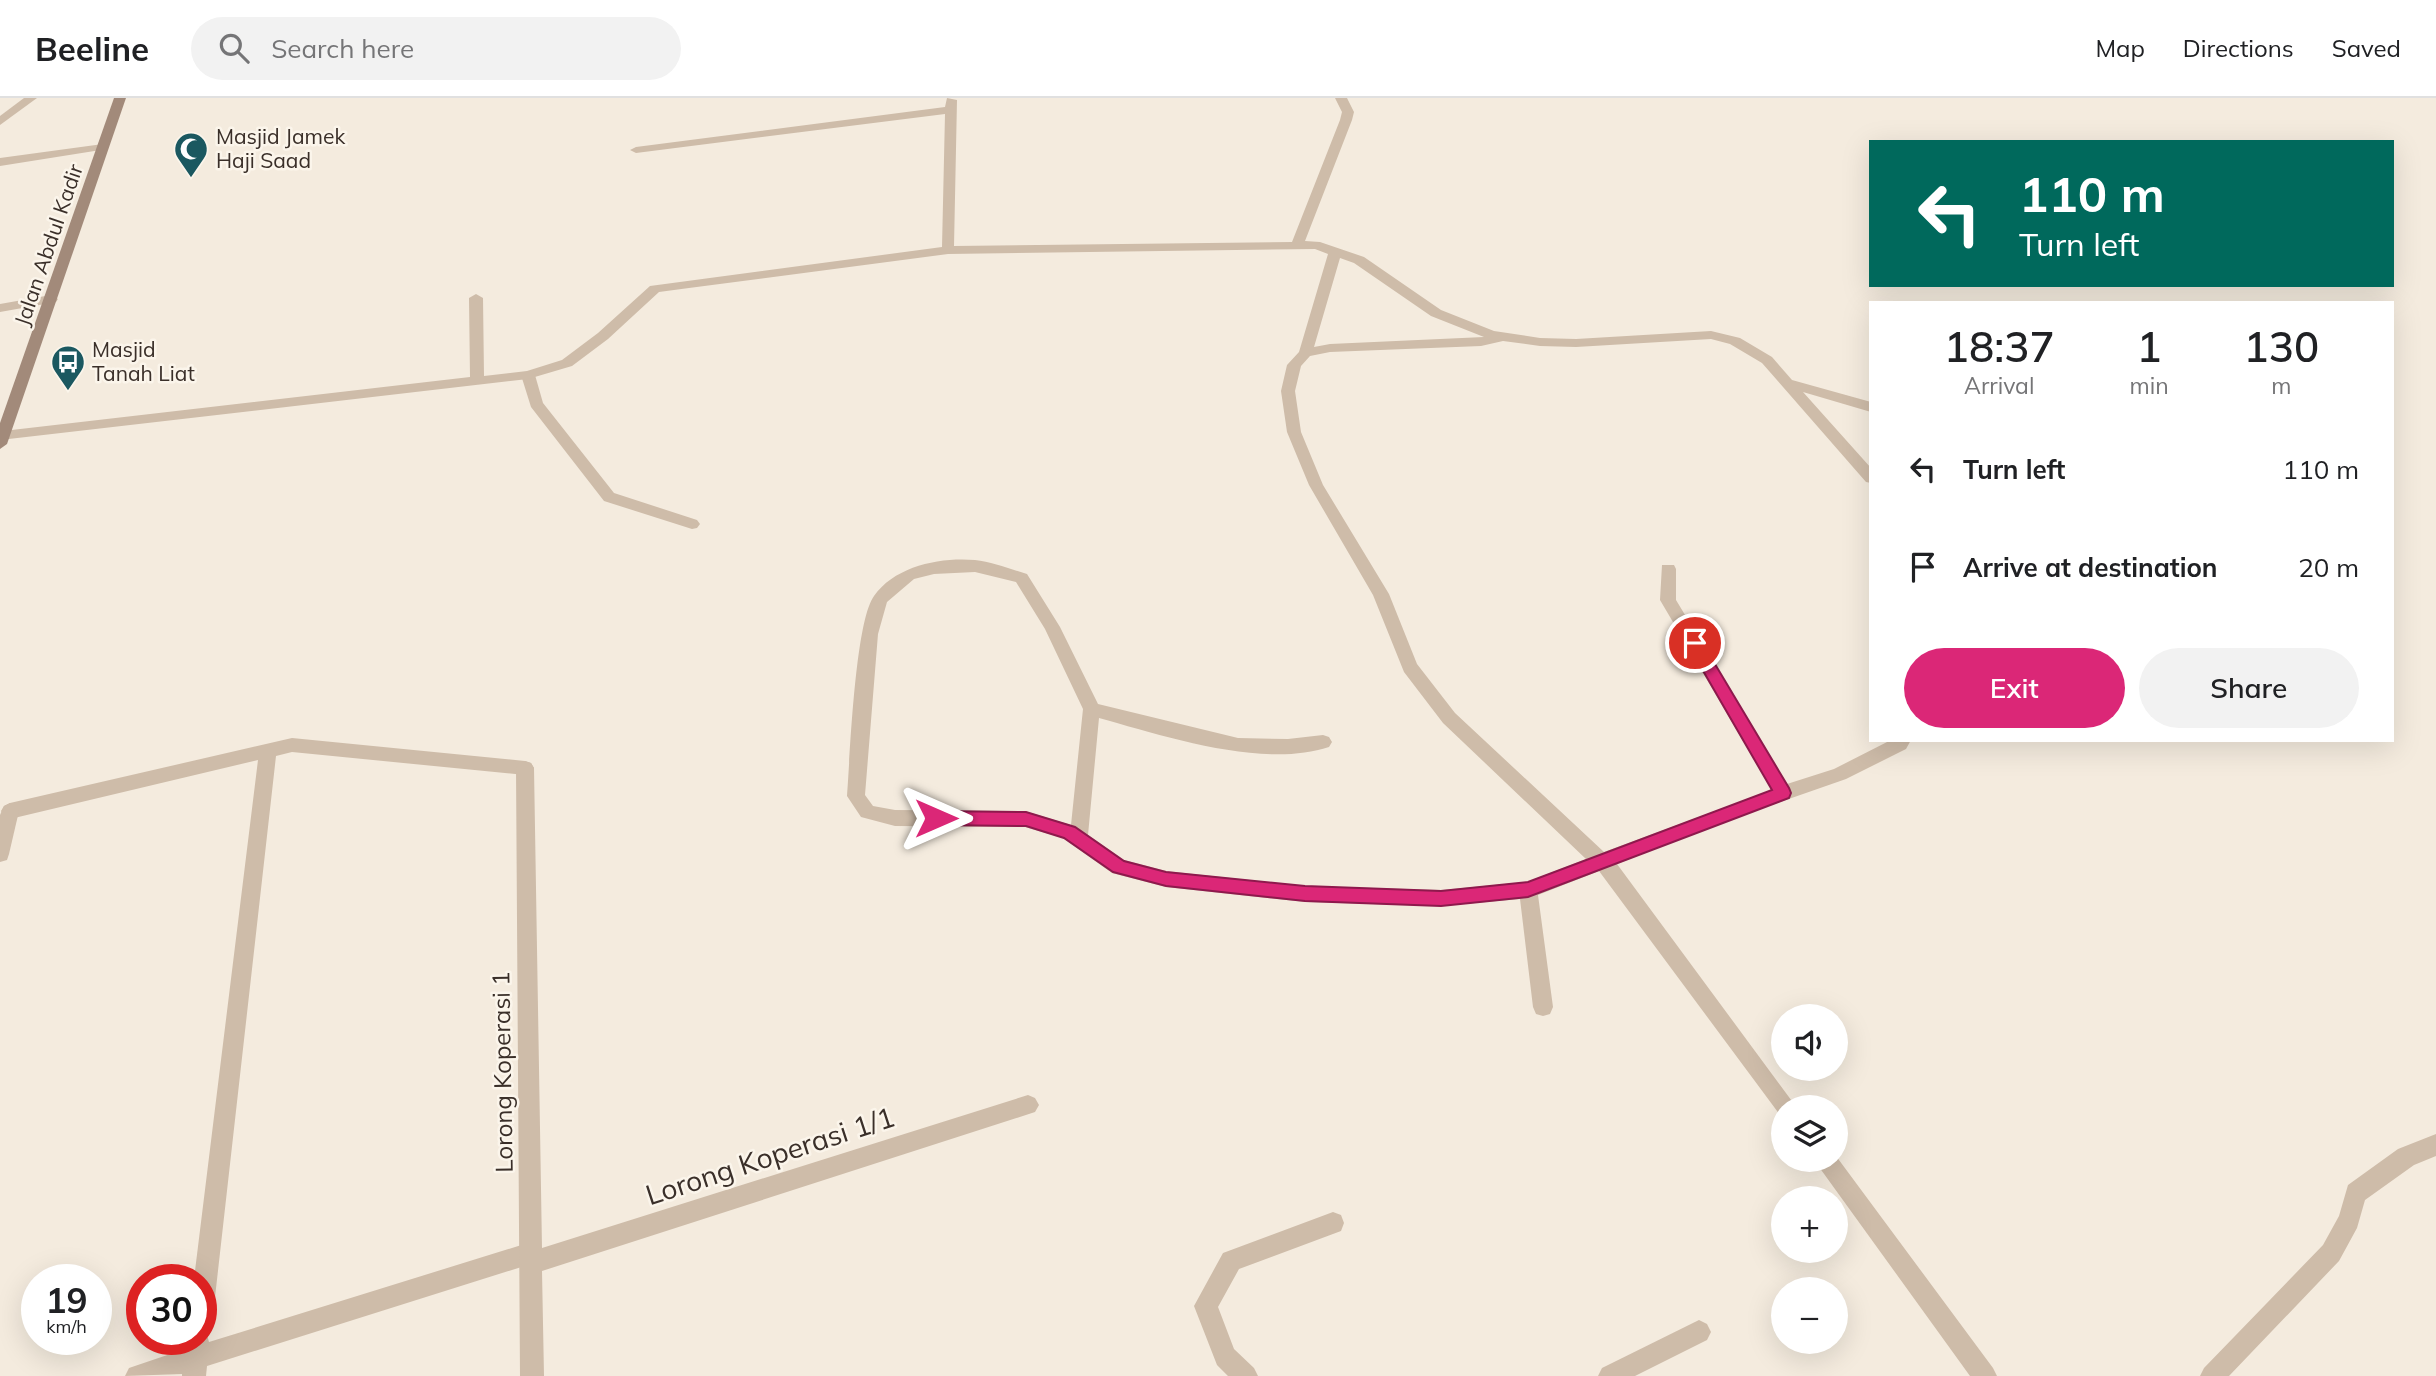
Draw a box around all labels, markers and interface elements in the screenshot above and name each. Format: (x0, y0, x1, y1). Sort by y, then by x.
search box (191, 17, 681, 80)
text: Beeline (35, 28, 149, 69)
icon: search (215, 29, 253, 67)
text: Search here (271, 32, 414, 65)
text: Map (2095, 33, 2145, 63)
text: Directions (2183, 33, 2294, 63)
text: Saved (2332, 33, 2401, 63)
place label: Masjid Jamek Haji Saad (216, 123, 345, 173)
mosque icon: Masjid Jamek Haji Saad (172, 130, 210, 179)
street label: Jalan Abdul Kadir (8, 160, 88, 329)
text: 110 m (2019, 163, 2165, 224)
icon: left (1904, 168, 1995, 259)
text: Turn left (2019, 224, 2139, 264)
text: 18:37 (1944, 320, 2055, 373)
text: 1 (2136, 320, 2162, 373)
text: 130 (2244, 320, 2319, 373)
place label: Masjid Tanah Liat (92, 336, 195, 386)
bus stop icon: Masjid Tanah Liat (49, 343, 87, 392)
text: Arrival (1964, 371, 2034, 400)
text: min (2129, 371, 2169, 400)
text: m (2271, 371, 2291, 400)
icon: left (1904, 450, 1942, 488)
text: Turn left (1963, 453, 2065, 486)
text: 110 m (2283, 453, 2359, 486)
icon: arrive (1904, 548, 1942, 586)
text: Arrive at destination (1963, 551, 2218, 584)
text: 20 m (2298, 551, 2359, 584)
pin (1665, 613, 1725, 673)
icon: arrive (1676, 624, 1714, 662)
button: Exit (1904, 648, 2125, 728)
button: Share (2139, 648, 2359, 728)
position arrow (899, 781, 973, 855)
street label: Lorong Koperasi 1 (485, 971, 519, 1173)
map controls (1771, 1004, 1848, 1354)
button: sound (1771, 1004, 1848, 1081)
button: layers (1771, 1095, 1848, 1172)
street label: Lorong Koperasi 1/1 (641, 1099, 899, 1212)
button: + (1771, 1186, 1848, 1263)
speed limit sign: 30 (126, 1264, 217, 1355)
button: − (1771, 1277, 1848, 1354)
text: 19 (45, 1278, 88, 1322)
text: km/h (46, 1315, 87, 1338)

